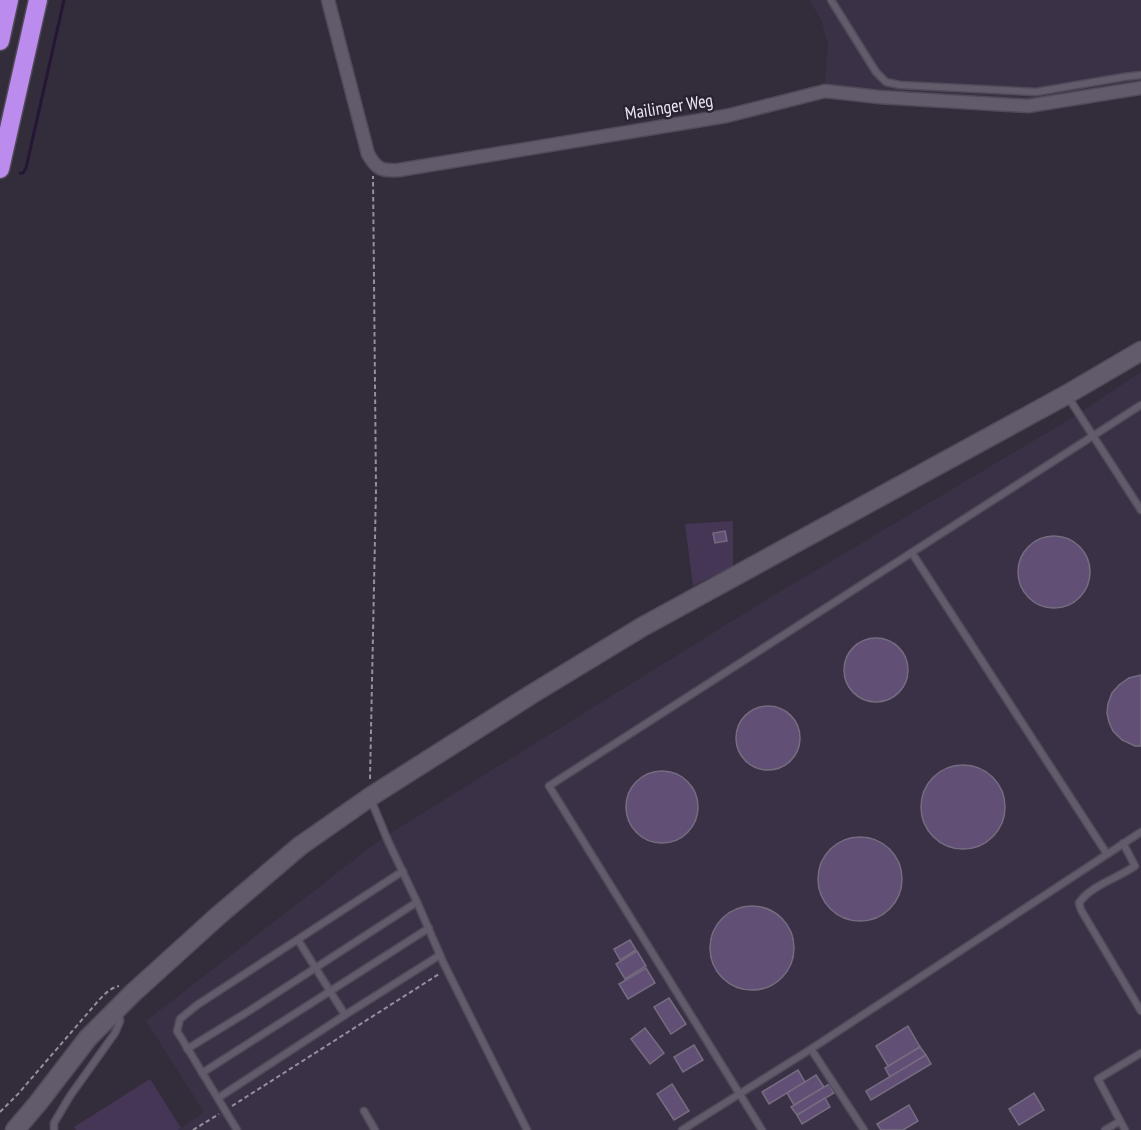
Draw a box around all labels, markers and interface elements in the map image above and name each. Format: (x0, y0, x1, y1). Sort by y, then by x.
street label: Mailinger Weg (623, 88, 715, 125)

